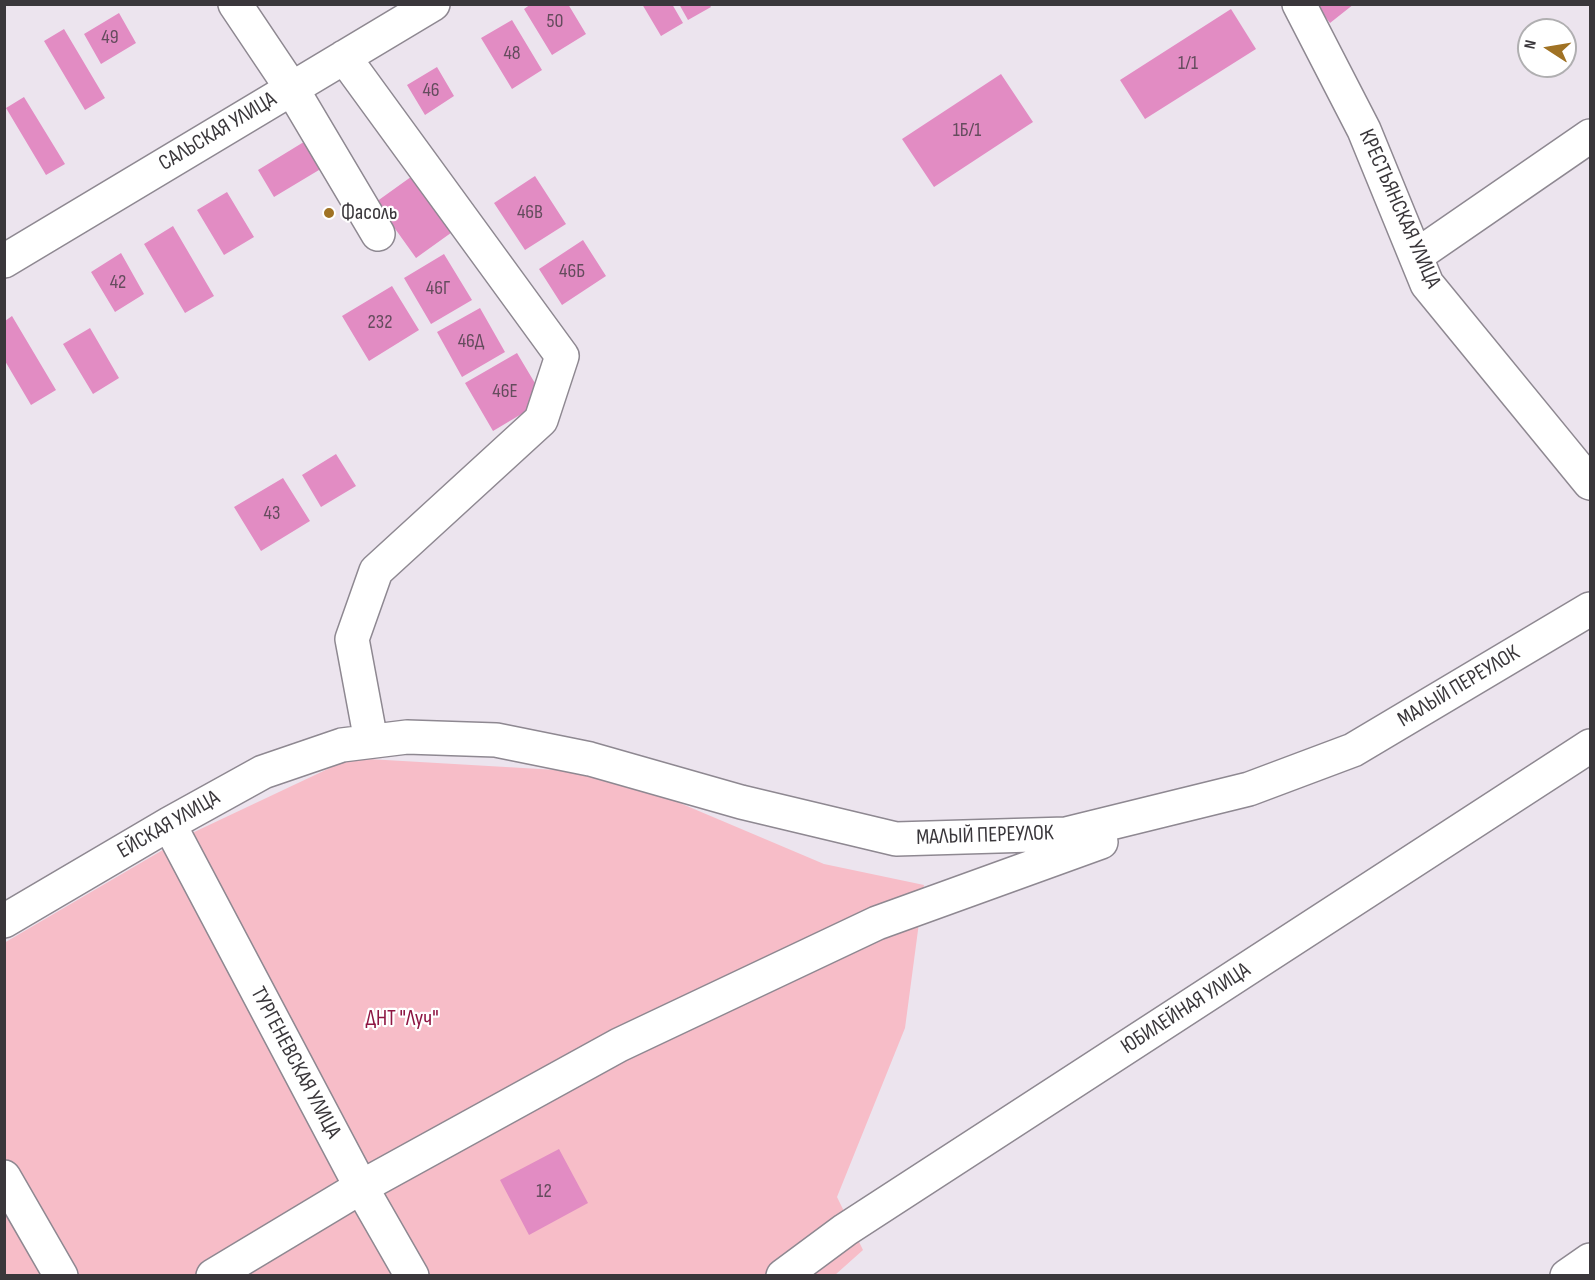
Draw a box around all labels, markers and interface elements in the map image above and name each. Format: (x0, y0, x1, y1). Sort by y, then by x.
house number: 50 (547, 10, 563, 34)
north arrow (1517, 18, 1577, 78)
house number: 49 (101, 26, 119, 50)
text: N (1521, 38, 1541, 51)
house number: 48 (503, 42, 521, 66)
house number: 1/1 (1178, 52, 1198, 76)
house number: 46 (422, 79, 440, 103)
street label: САЛЬСКАЯ УЛИЦА (154, 87, 282, 177)
house number: 1Б/1 (953, 119, 981, 143)
street label: КРЕСТЬЯНСКАЯ УЛИЦА (1352, 125, 1446, 293)
place label: Фасоль (341, 200, 397, 226)
house number: 46В (517, 201, 543, 225)
marker: Фасоль (322, 206, 336, 220)
house number: 46Б (559, 260, 585, 284)
house number: 42 (110, 271, 126, 295)
house number: 46Г (426, 277, 450, 301)
house number: 232 (368, 311, 392, 335)
house number: 46Д (458, 330, 484, 354)
house number: 46Е (492, 380, 518, 404)
house number: 43 (264, 502, 280, 526)
street label: МАЛЫЙ ПЕРЕУЛОК (1393, 640, 1525, 734)
street label: ЕЙСКАЯ УЛИЦА (113, 785, 225, 865)
street label: МАЛЫЙ ПЕРЕУЛОК (916, 820, 1054, 852)
street label: ЮБИЛЕЙНАЯ УЛИЦА (1116, 957, 1256, 1061)
street label: ТУРГЕНЕВСКАЯ УЛИЦА (244, 983, 346, 1143)
park label: ДНТ "Луч" (365, 1006, 439, 1032)
house number: 12 (536, 1180, 552, 1204)

